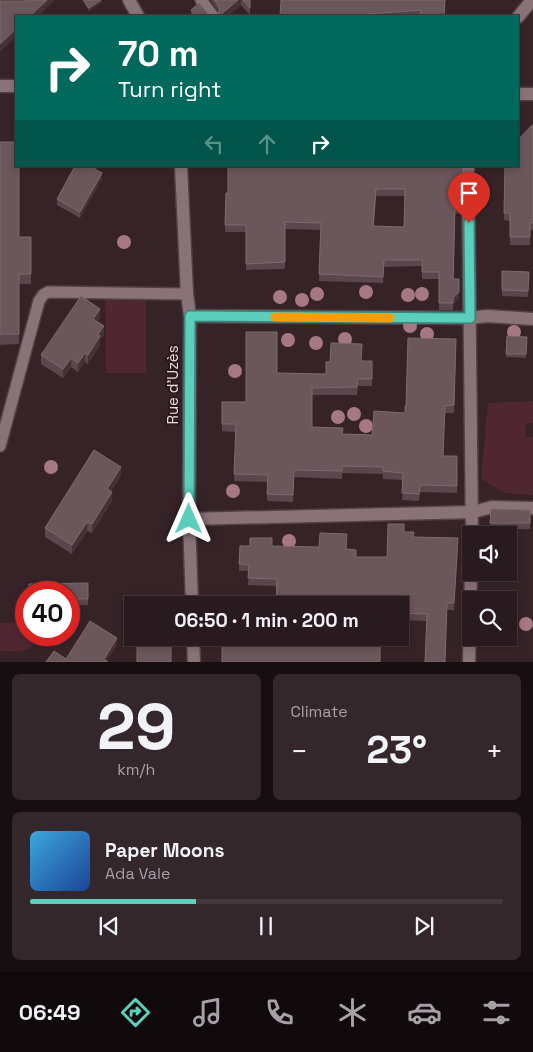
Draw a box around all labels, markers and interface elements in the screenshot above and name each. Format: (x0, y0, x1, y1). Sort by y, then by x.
text: 70 m (118, 32, 199, 76)
icon: right (35, 35, 100, 100)
text: Turn right (118, 75, 221, 103)
icon: left (200, 130, 228, 158)
icon: ahead (253, 130, 281, 158)
icon: right (306, 130, 334, 158)
pin (448, 172, 490, 223)
icon: arrive (455, 179, 483, 207)
street label: Rue d'Uzès (163, 345, 182, 425)
position arrow (162, 492, 214, 544)
map controls (462, 526, 517, 646)
button: sound (462, 526, 517, 581)
speed limit sign: 40 (15, 581, 80, 646)
button: search (462, 591, 517, 646)
text: 06:50 · 1 min · 200 m (174, 608, 359, 633)
text: 29 (97, 685, 176, 768)
text: Climate (291, 701, 348, 722)
text: 23° (366, 726, 427, 774)
text: − (291, 733, 308, 769)
text: + (486, 733, 503, 769)
text: km/h (117, 759, 155, 780)
text: Paper Moons (105, 838, 224, 863)
text: Ada Vale (105, 863, 170, 884)
icon: previous (95, 912, 123, 940)
icon: pause (252, 912, 280, 940)
icon: next (410, 912, 438, 940)
icon: directions (118, 995, 153, 1030)
icon: music (190, 995, 225, 1030)
icon: phone (262, 995, 297, 1030)
icon: climate (335, 995, 370, 1030)
icon: car (407, 995, 442, 1030)
icon: filters (479, 995, 514, 1030)
text: 06:49 (19, 998, 81, 1026)

